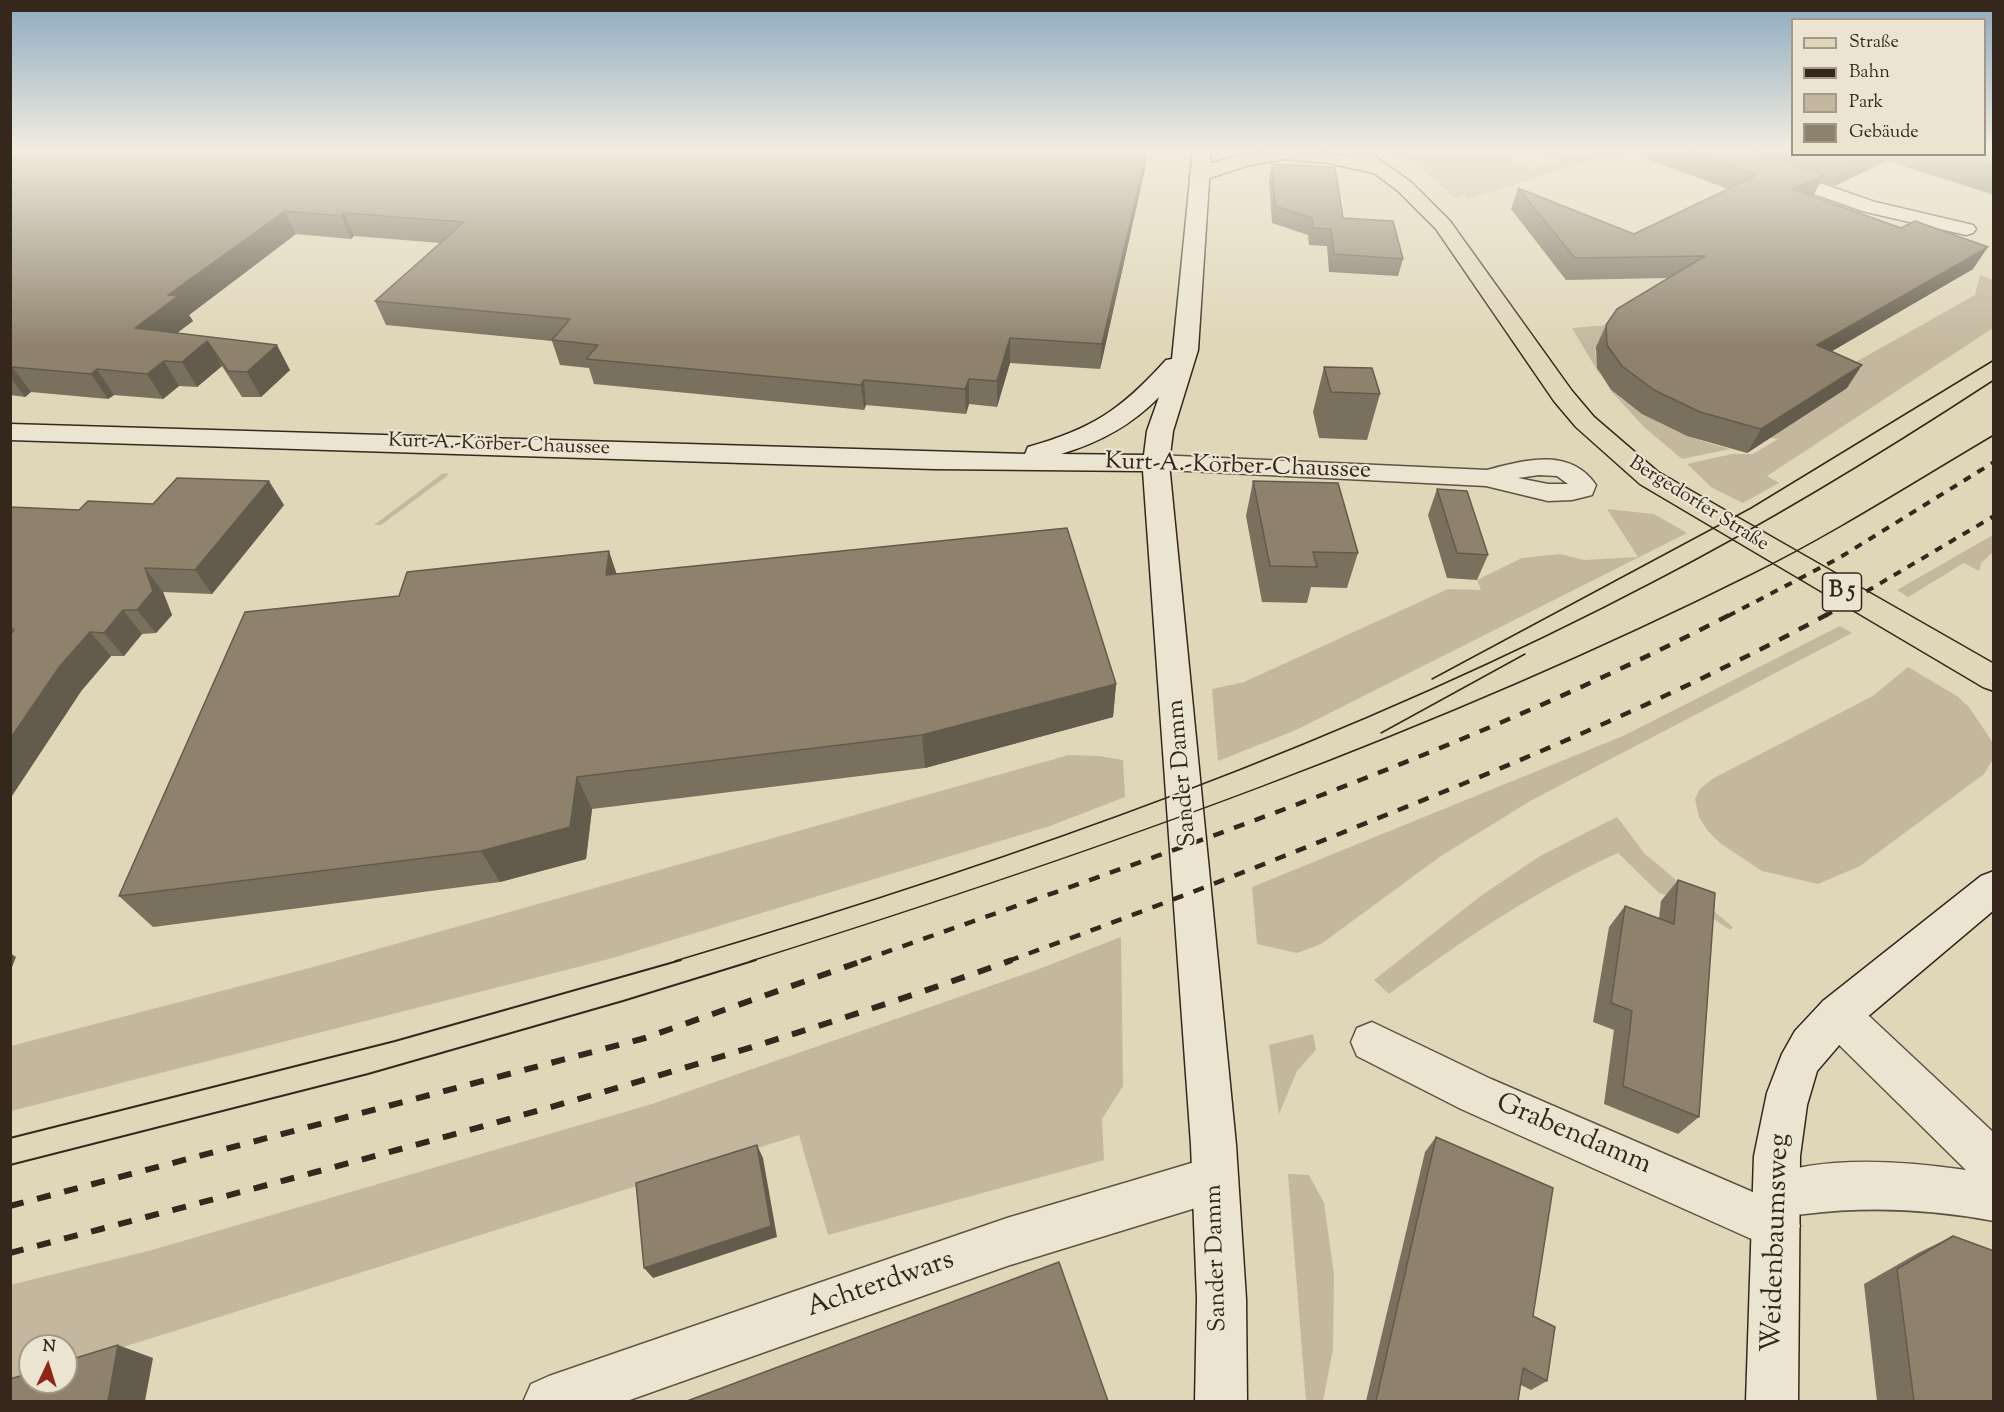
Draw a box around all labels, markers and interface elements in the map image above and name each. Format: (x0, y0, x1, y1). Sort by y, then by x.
legend (1791, 18, 1986, 156)
text: Straße (1849, 30, 1899, 56)
text: Bahn (1849, 60, 1890, 86)
text: Park (1849, 90, 1883, 116)
text: Gebäude (1849, 120, 1919, 146)
street label: Kurt-A.-Körber-Chaussee (388, 430, 610, 462)
street label: Kurt-A.-Körber-Chaussee (1104, 449, 1372, 487)
street label: Bergedorfer Straße (1623, 452, 1773, 558)
road number: B 5 (1822, 573, 1862, 611)
street label: Sander Damm (1163, 698, 1205, 848)
street label: Grabendamm (1490, 1088, 1656, 1184)
street label: Weidenbaumsweg (1757, 1133, 1799, 1353)
street label: Sander Damm (1201, 1184, 1235, 1332)
street label: Achterdwars (803, 1245, 959, 1327)
north arrow (18, 1334, 78, 1394)
text: N (42, 1336, 56, 1359)

